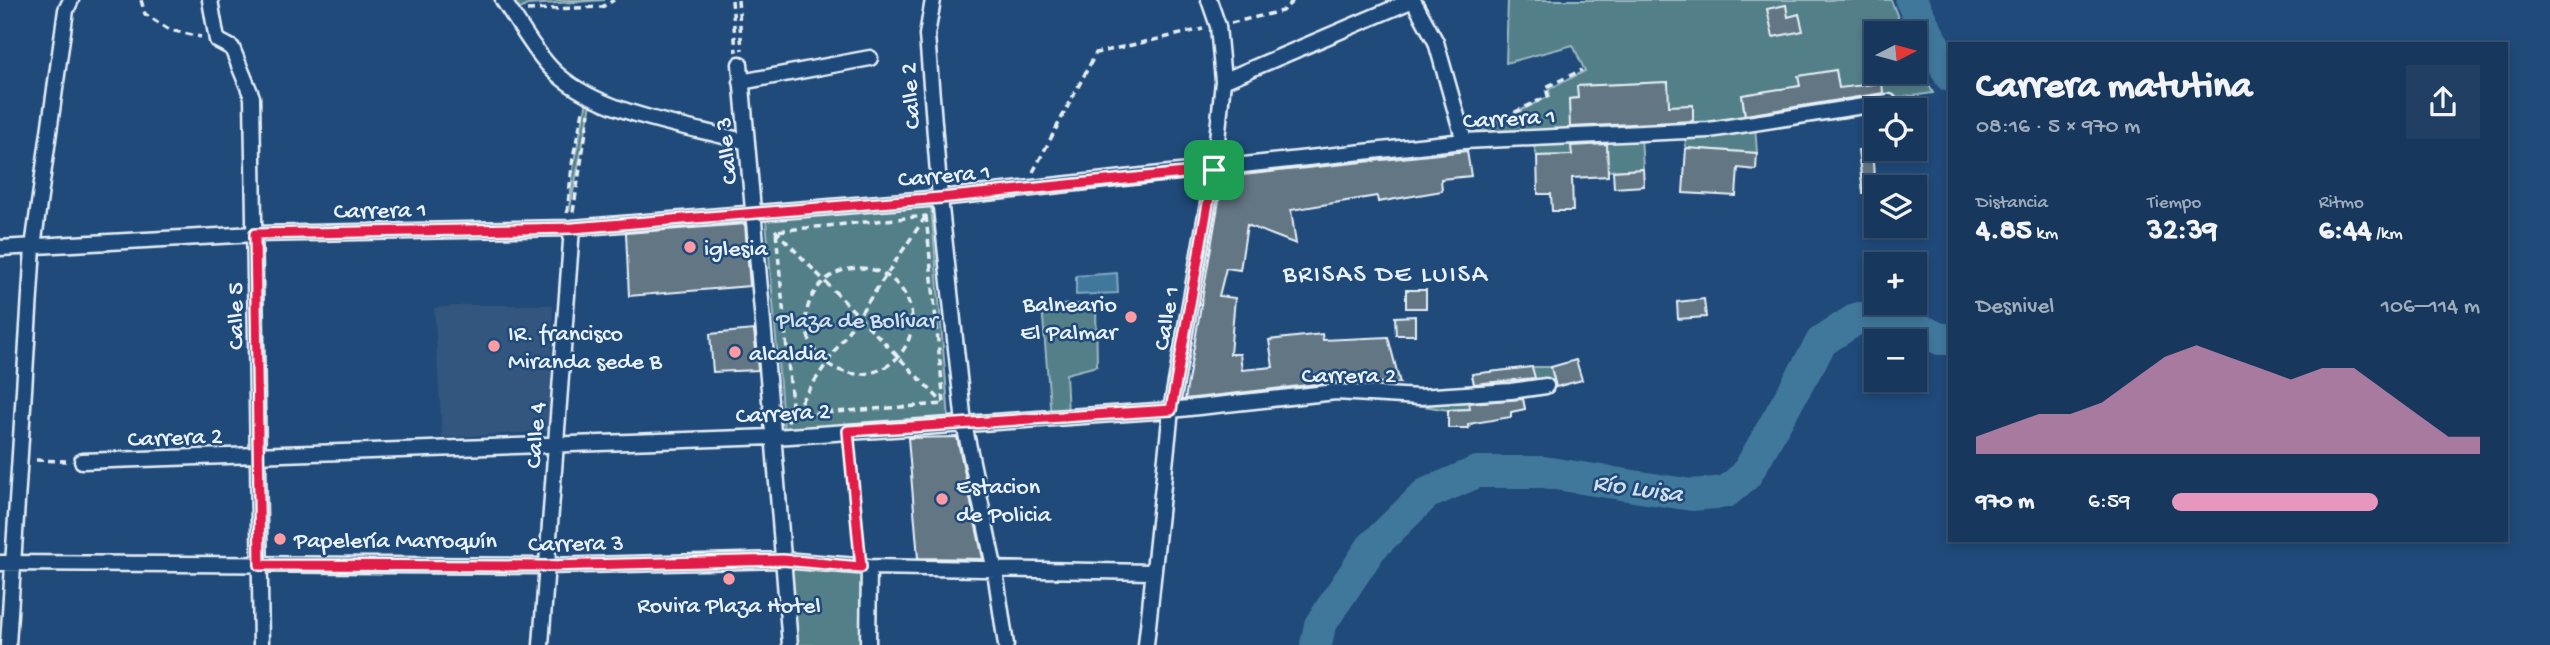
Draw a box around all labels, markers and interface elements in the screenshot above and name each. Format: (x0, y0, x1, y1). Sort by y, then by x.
north arrow (1864, 21, 1927, 84)
map controls (1864, 21, 1927, 392)
street label: Calle 2 (896, 61, 929, 130)
button: share (2406, 65, 2480, 139)
text: Carrera matutina (1976, 66, 2252, 110)
button: locate (1864, 98, 1927, 161)
street label: Carrera 1 (1462, 104, 1556, 137)
text: 08:16 · 5 × 970 m (1976, 114, 2140, 141)
street label: Calle 3 (711, 116, 746, 186)
pin (1184, 140, 1244, 200)
icon: arrive (1195, 151, 1233, 189)
street label: Carrera 1 (897, 159, 992, 196)
button: layers (1864, 175, 1927, 238)
text: Distancia (1976, 192, 2048, 215)
text: Tiempo (2147, 192, 2201, 215)
text: Ritmo (2319, 192, 2364, 215)
street label: Carrera 1 (333, 197, 427, 228)
text: 4.85 (1976, 215, 2032, 250)
text: 32:39 (2147, 215, 2218, 250)
text: 6:44 (2319, 215, 2372, 250)
text: km (2032, 223, 2058, 246)
text: /km (2372, 223, 2403, 246)
place label: iglesia (704, 236, 769, 265)
marker: iglesia (682, 239, 698, 255)
button: + (1864, 252, 1927, 315)
district label: BRISAS DE LUISA (1282, 261, 1489, 292)
street label: Calle 5 (222, 282, 253, 350)
street label: Calle 1 (1149, 284, 1188, 353)
place label: Balneario El Palmar (1020, 292, 1119, 349)
text: Desnivel (1976, 294, 2054, 321)
text: 106–114 m (2381, 294, 2480, 321)
park label: Plaza de Bolívar (775, 308, 940, 337)
marker: Balneario El Palmar (1123, 309, 1139, 325)
place label: IR. francisco Miranda sede B (508, 321, 663, 378)
button: − (1864, 329, 1927, 392)
marker: IR. francisco Miranda sede B (486, 338, 502, 354)
place label: alcaldia (749, 341, 828, 370)
marker: alcaldia (727, 344, 743, 360)
street label: Carrera 2 (1302, 363, 1397, 392)
street label: Carrera 2 (735, 399, 832, 432)
street label: Calle 4 (521, 401, 554, 469)
street label: Carrera 2 (127, 423, 223, 456)
water label: Río Luisa (1591, 469, 1686, 512)
place label: Estacion de Policia (956, 474, 1052, 531)
text: 970 m (1976, 489, 2034, 516)
text: 6:59 (2088, 489, 2131, 516)
marker: Estacion de Policia (934, 491, 950, 507)
place label: Papelería Marroquín (293, 528, 497, 557)
street label: Carrera 3 (528, 530, 624, 561)
marker: Papelería Marroquín (272, 531, 288, 547)
marker: Rovira Plaza Hotel (721, 571, 737, 587)
place label: Rovira Plaza Hotel (637, 593, 821, 622)

